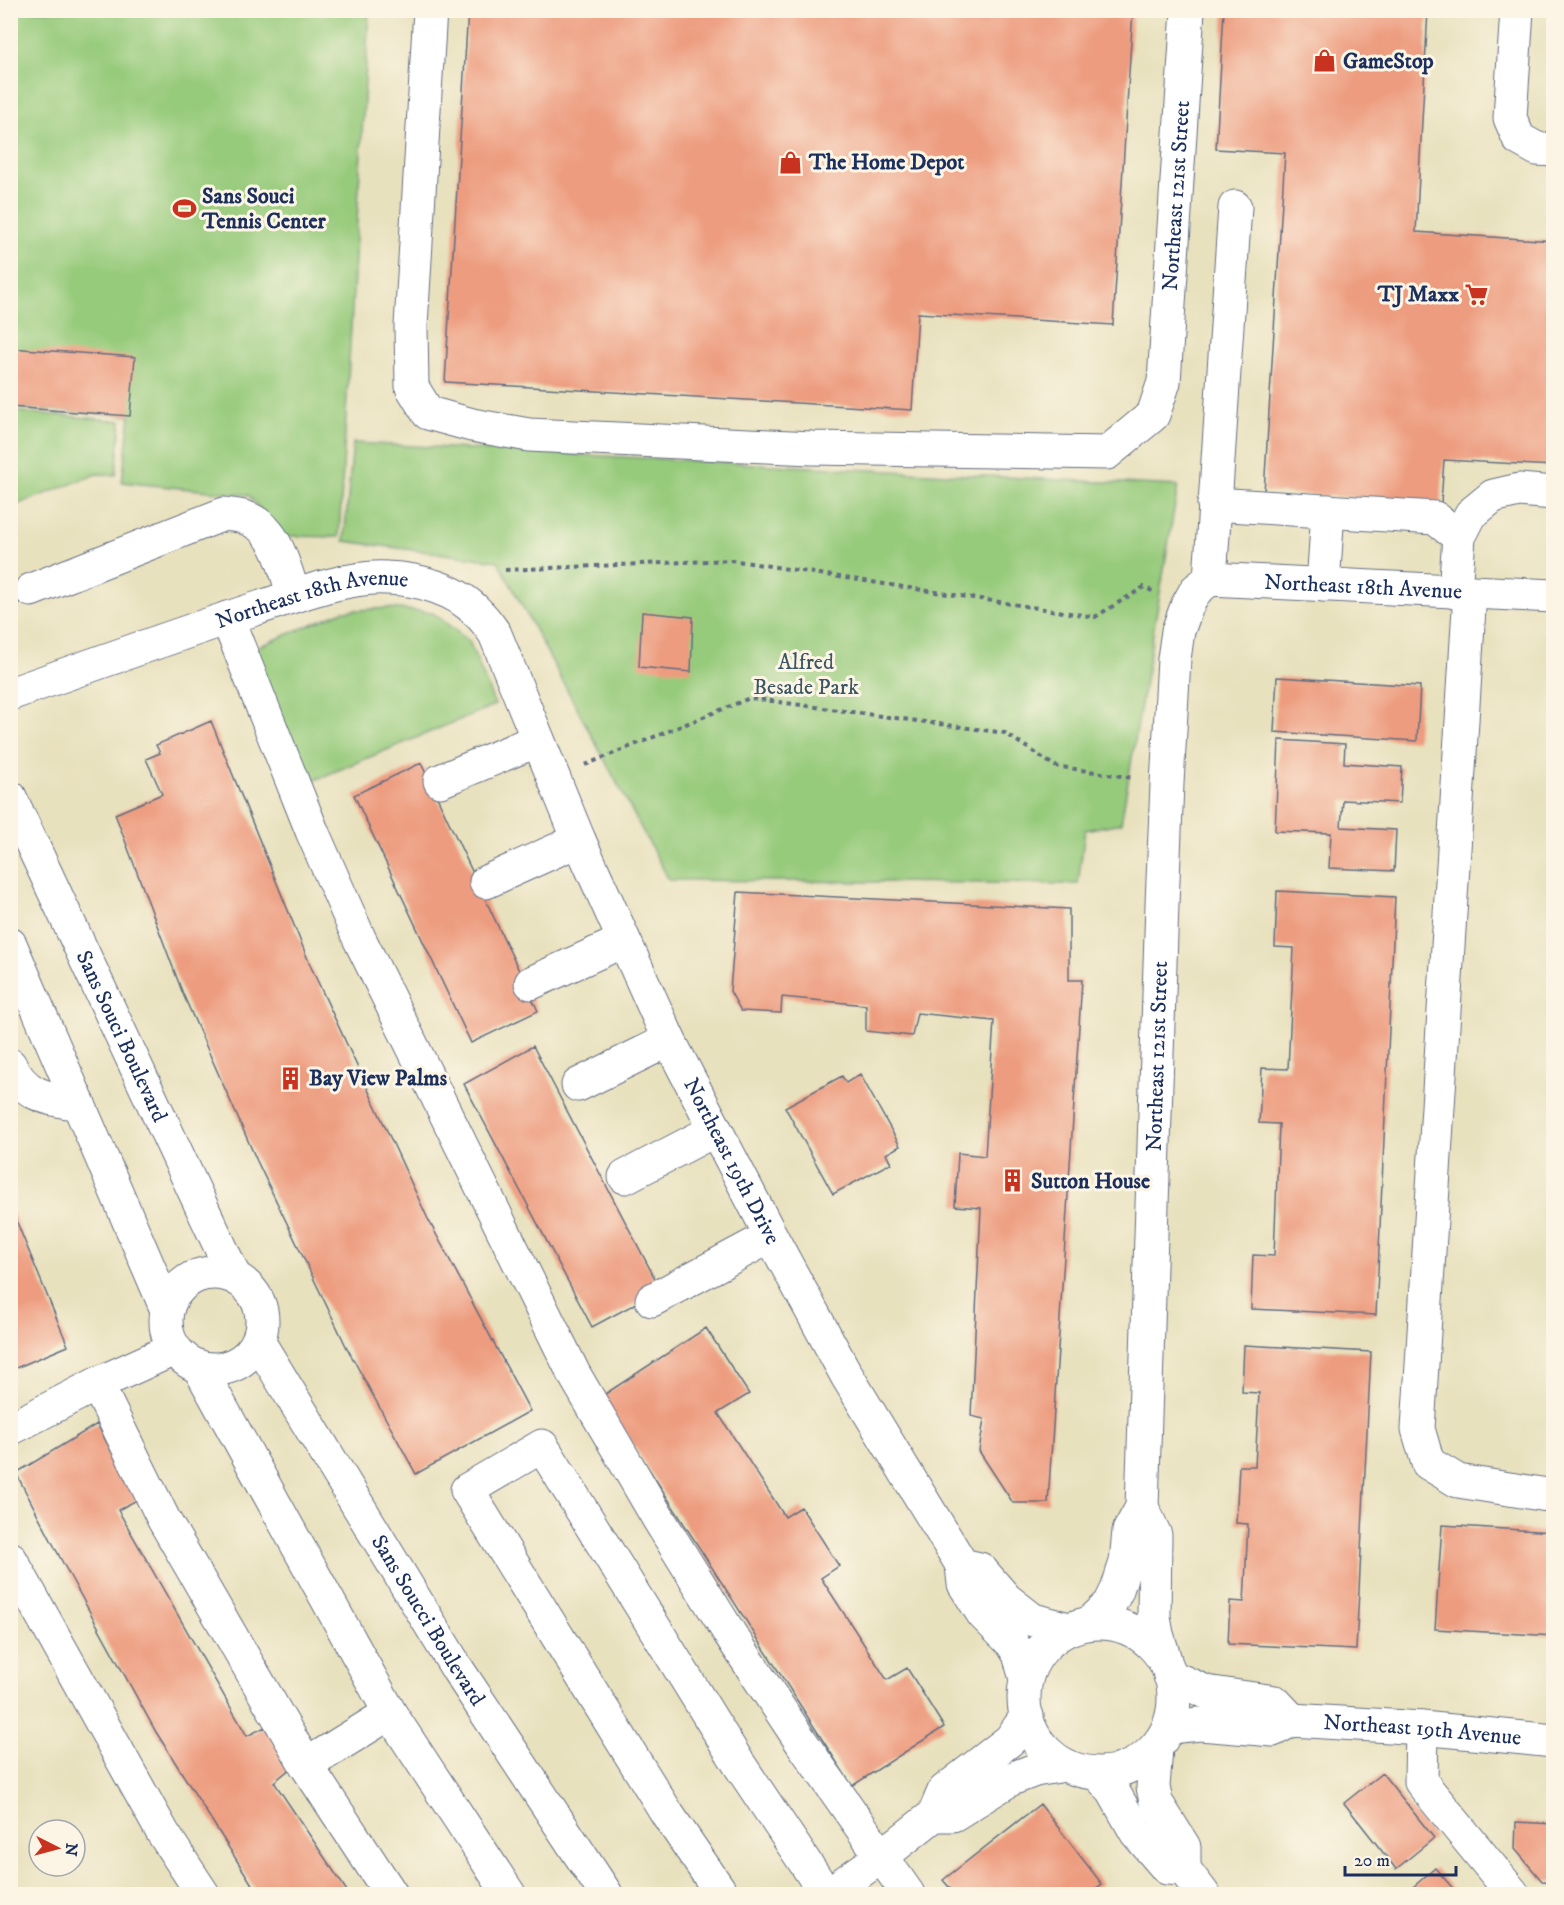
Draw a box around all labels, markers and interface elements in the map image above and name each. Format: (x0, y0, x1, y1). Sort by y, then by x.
shop icon: GameStop (1312, 48, 1338, 74)
place label: GameStop (1343, 48, 1434, 75)
street label: Northeast 121st Street (1156, 100, 1196, 292)
shop icon: The Home Depot (778, 149, 804, 175)
place label: The Home Depot (808, 149, 964, 176)
place label: Sans Souci Tennis Center (201, 183, 327, 235)
sports icon: Sans Souci Tennis Center (171, 196, 197, 222)
place label: TJ Maxx (1377, 281, 1459, 308)
supermarket icon: TJ Maxx (1464, 281, 1490, 307)
street label: Northeast 18th Avenue (212, 564, 410, 635)
street label: Northeast 18th Avenue (1263, 568, 1463, 605)
park label: Alfred Besade Park (753, 649, 859, 701)
street label: Sans Souci Boulevard (70, 946, 174, 1126)
street label: Northeast 121st Street (1140, 961, 1174, 1152)
building icon: Bay View Palms (278, 1065, 304, 1091)
place label: Bay View Palms (309, 1065, 448, 1092)
street label: Northeast 19th Drive (678, 1073, 786, 1249)
building icon: Sutton House (1000, 1168, 1026, 1194)
place label: Sutton House (1031, 1168, 1150, 1195)
street label: Sans Soucci Boulevard (365, 1530, 491, 1711)
street label: Northeast 19th Avenue (1323, 1708, 1523, 1751)
north arrow (27, 1818, 87, 1878)
scale bar (1345, 1839, 1456, 1877)
text: N (60, 1842, 82, 1857)
text: 20 m (1354, 1850, 1390, 1872)

